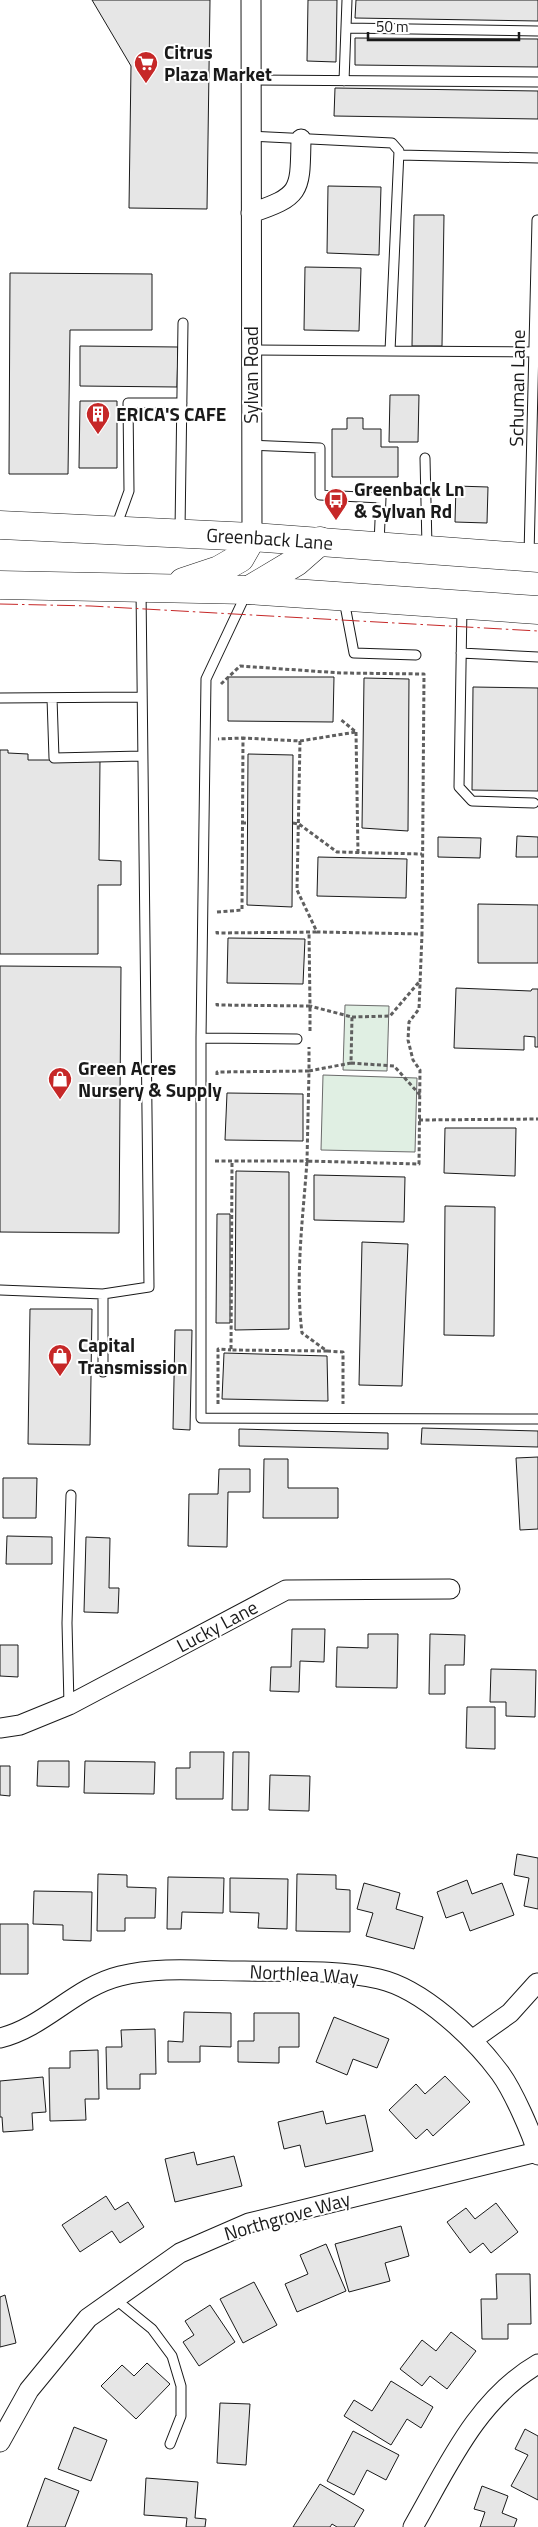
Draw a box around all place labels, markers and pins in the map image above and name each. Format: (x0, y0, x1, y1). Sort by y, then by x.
place label: Citrus Plaza Market (164, 37, 272, 88)
supermarket icon: Citrus Plaza Market (133, 50, 159, 84)
place label: ERICA'S CAFE (116, 399, 226, 428)
building icon: ERICA'S CAFE (85, 401, 111, 435)
place label: Greenback Ln & Sylvan Rd (354, 474, 465, 525)
bus stop icon: Greenback Ln & Sylvan Rd (323, 487, 349, 521)
place label: Green Acres Nursery & Supply (78, 1053, 222, 1104)
shop icon: Green Acres Nursery & Supply (47, 1066, 73, 1100)
place label: Capital Transmission (78, 1330, 188, 1381)
shop icon: Capital Transmission (47, 1343, 73, 1377)

